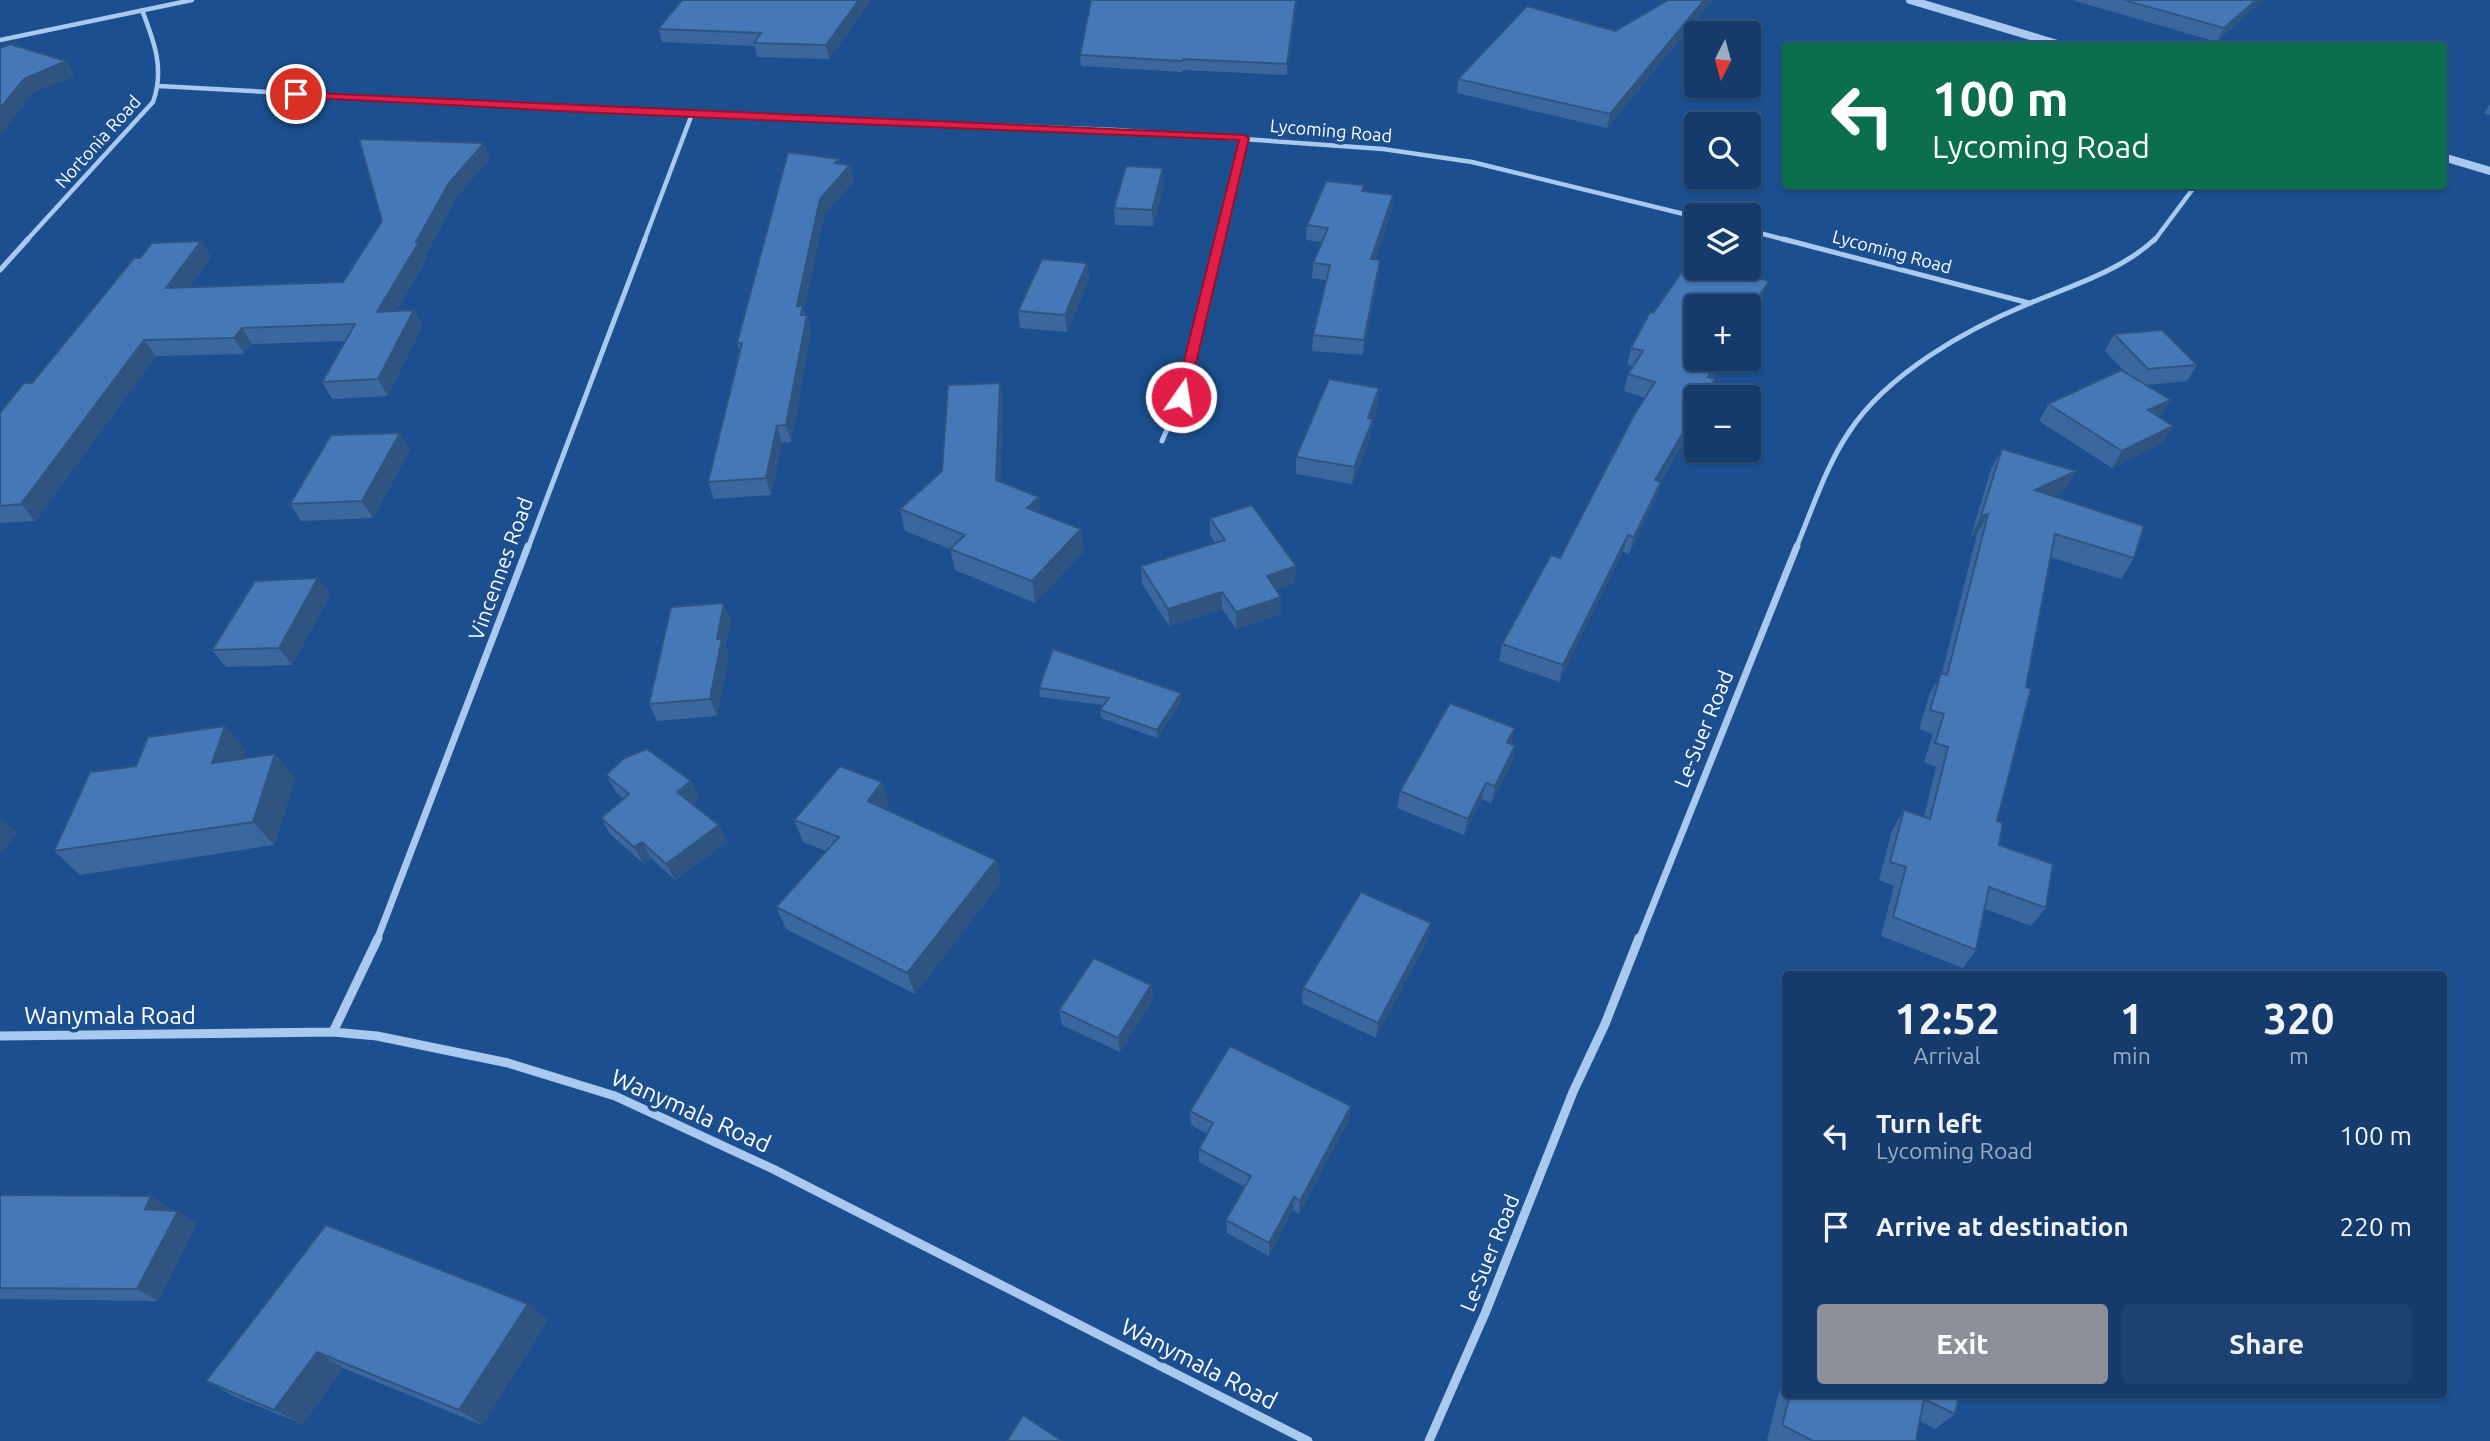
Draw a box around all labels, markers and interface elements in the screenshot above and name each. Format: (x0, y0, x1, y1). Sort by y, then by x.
north arrow (1684, 21, 1760, 98)
map controls (1684, 21, 1761, 462)
pin (266, 64, 326, 124)
icon: left (1817, 70, 1908, 161)
text: 100 m (1932, 70, 2069, 125)
icon: arrive (277, 75, 315, 113)
street label: Nortonia Road (51, 91, 144, 192)
button: search (1684, 112, 1761, 189)
street label: Lycoming Road (1269, 115, 1393, 145)
text: Lycoming Road (1932, 128, 2150, 164)
button: layers (1684, 203, 1761, 280)
street label: Lycoming Road (1830, 226, 1954, 277)
button: + (1684, 294, 1761, 371)
position arrow (1144, 360, 1218, 434)
button: − (1684, 385, 1761, 462)
street label: Vincennes Road (463, 494, 537, 643)
street label: Le-Suer Road (1669, 667, 1737, 791)
text: 12:52 (1895, 995, 2000, 1042)
text: 1 (2120, 995, 2143, 1042)
text: 320 (2263, 995, 2334, 1042)
street label: Wanymala Road (24, 1002, 196, 1029)
text: Arrival (1914, 1043, 1981, 1068)
text: min (2112, 1043, 2151, 1068)
text: m (2289, 1043, 2309, 1068)
street label: Wanymala Road (607, 1063, 775, 1158)
text: Turn left (1876, 1109, 1982, 1138)
icon: left (1817, 1117, 1855, 1155)
text: 100 m (2340, 1121, 2412, 1150)
text: Lycoming Road (1876, 1138, 2033, 1163)
street label: Le-Suer Road (1455, 1191, 1523, 1315)
icon: arrive (1817, 1208, 1855, 1246)
text: Arrive at destination (1876, 1212, 2129, 1241)
text: 220 m (2340, 1212, 2412, 1241)
button: Exit (1817, 1304, 2108, 1384)
button: Share (2122, 1304, 2412, 1384)
street label: Wanymala Road (1117, 1313, 1282, 1415)

